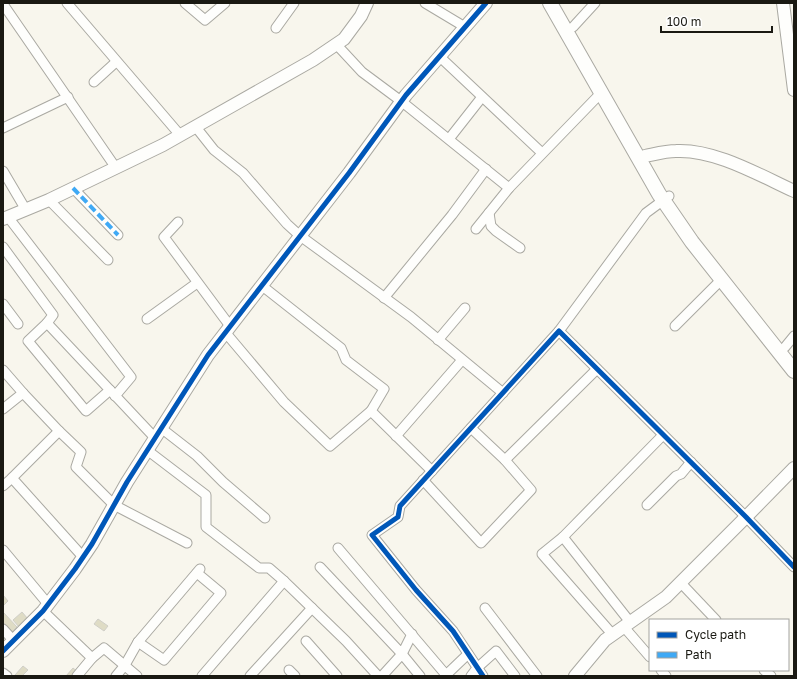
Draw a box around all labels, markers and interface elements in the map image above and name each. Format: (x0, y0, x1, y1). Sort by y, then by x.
scale bar (661, 8, 772, 34)
text: 100 m (667, 14, 701, 29)
legend (649, 619, 789, 671)
text: Cycle path (685, 627, 746, 642)
text: Path (685, 647, 712, 662)

